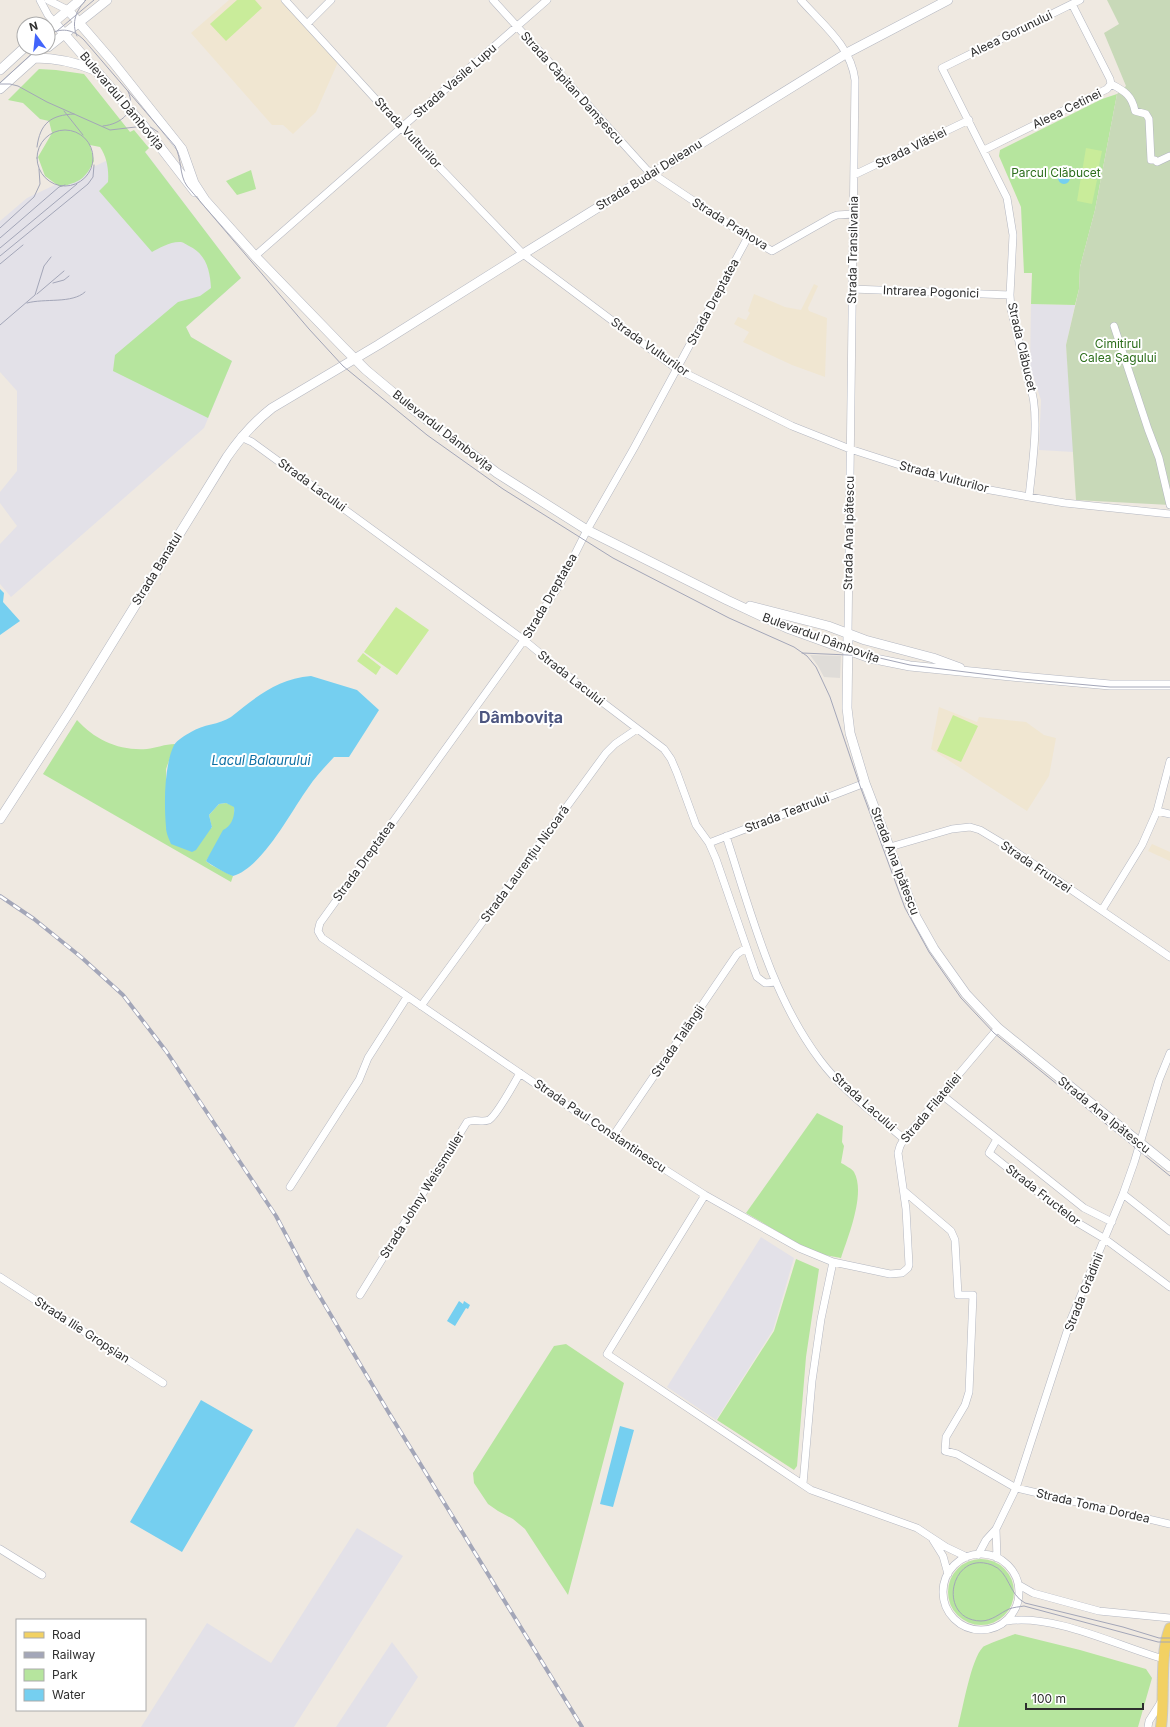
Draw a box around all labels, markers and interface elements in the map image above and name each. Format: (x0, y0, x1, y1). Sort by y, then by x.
street label: Aleea Gorunului (967, 7, 1055, 60)
north arrow (16, 16, 56, 56)
text: N (28, 18, 39, 34)
street label: Strada Căpitan Damșescu (518, 28, 627, 147)
street label: Strada Vasile Lupu (410, 40, 499, 121)
street label: Bulevardul Dâmbovița (77, 48, 168, 153)
street label: Aleea Cetinei (1030, 85, 1104, 132)
street label: Strada Vulturilor (371, 94, 446, 172)
street label: Strada Vlăsiei (873, 124, 949, 171)
street label: Strada Budai Deleanu (593, 136, 705, 213)
park label: Parcul Clăbucet (1011, 165, 1101, 180)
street label: Strada Prahova (690, 194, 771, 253)
street label: Strada Transilvania (844, 196, 861, 304)
street label: Strada Dreptatea (683, 256, 742, 348)
street label: Intrarea Pogonici (883, 282, 979, 301)
street label: Strada Clăbucet (1005, 301, 1040, 393)
street label: Strada Vulturilor (608, 314, 693, 379)
park label: Cimitirul Calea Șagului (1079, 336, 1157, 365)
street label: Bulevardul Dâmbovița (390, 387, 497, 475)
street label: Strada Lacului (275, 455, 349, 514)
street label: Strada Vulturilor (898, 457, 991, 496)
street label: Strada Ana Ipătescu (840, 476, 857, 590)
street label: Strada Banatul (128, 530, 185, 608)
street label: Strada Dreptatea (519, 550, 580, 641)
street label: Bulevardul Dâmbovița (760, 609, 882, 666)
street label: Strada Lacului (535, 647, 608, 708)
district label: Dâmbovița (479, 707, 563, 727)
water label: Lacul Balaurului (211, 752, 311, 768)
street label: Strada Teatrului (742, 789, 831, 836)
street label: Strada Laurențiu Nicoară (477, 802, 572, 925)
street label: Strada Ana Ipătescu (868, 805, 923, 917)
street label: Strada Dreptatea (329, 817, 398, 904)
street label: Strada Frunzei (998, 837, 1075, 896)
street label: Strada Talăngii (648, 1002, 707, 1080)
street label: Strada Lacului (829, 1069, 899, 1134)
street label: Strada Filateliei (897, 1070, 964, 1146)
street label: Strada Ana Ipătescu (1055, 1073, 1153, 1156)
street label: Strada Paul Constantinescu (531, 1076, 669, 1176)
street label: Strada Johny Weissmuller (376, 1128, 467, 1261)
street label: Strada Fructelor (1003, 1161, 1084, 1229)
street label: Strada Grădinii (1061, 1250, 1106, 1333)
street label: Strada Ilie Gropșian (32, 1293, 133, 1366)
street label: Strada Toma Dordea (1035, 1485, 1151, 1526)
legend (16, 1619, 146, 1711)
text: Road (52, 1627, 81, 1642)
text: Railway (52, 1647, 96, 1662)
text: Park (52, 1667, 78, 1682)
scale bar (1026, 1685, 1143, 1711)
text: Water (52, 1687, 86, 1702)
text: 100 m (1032, 1691, 1066, 1706)

